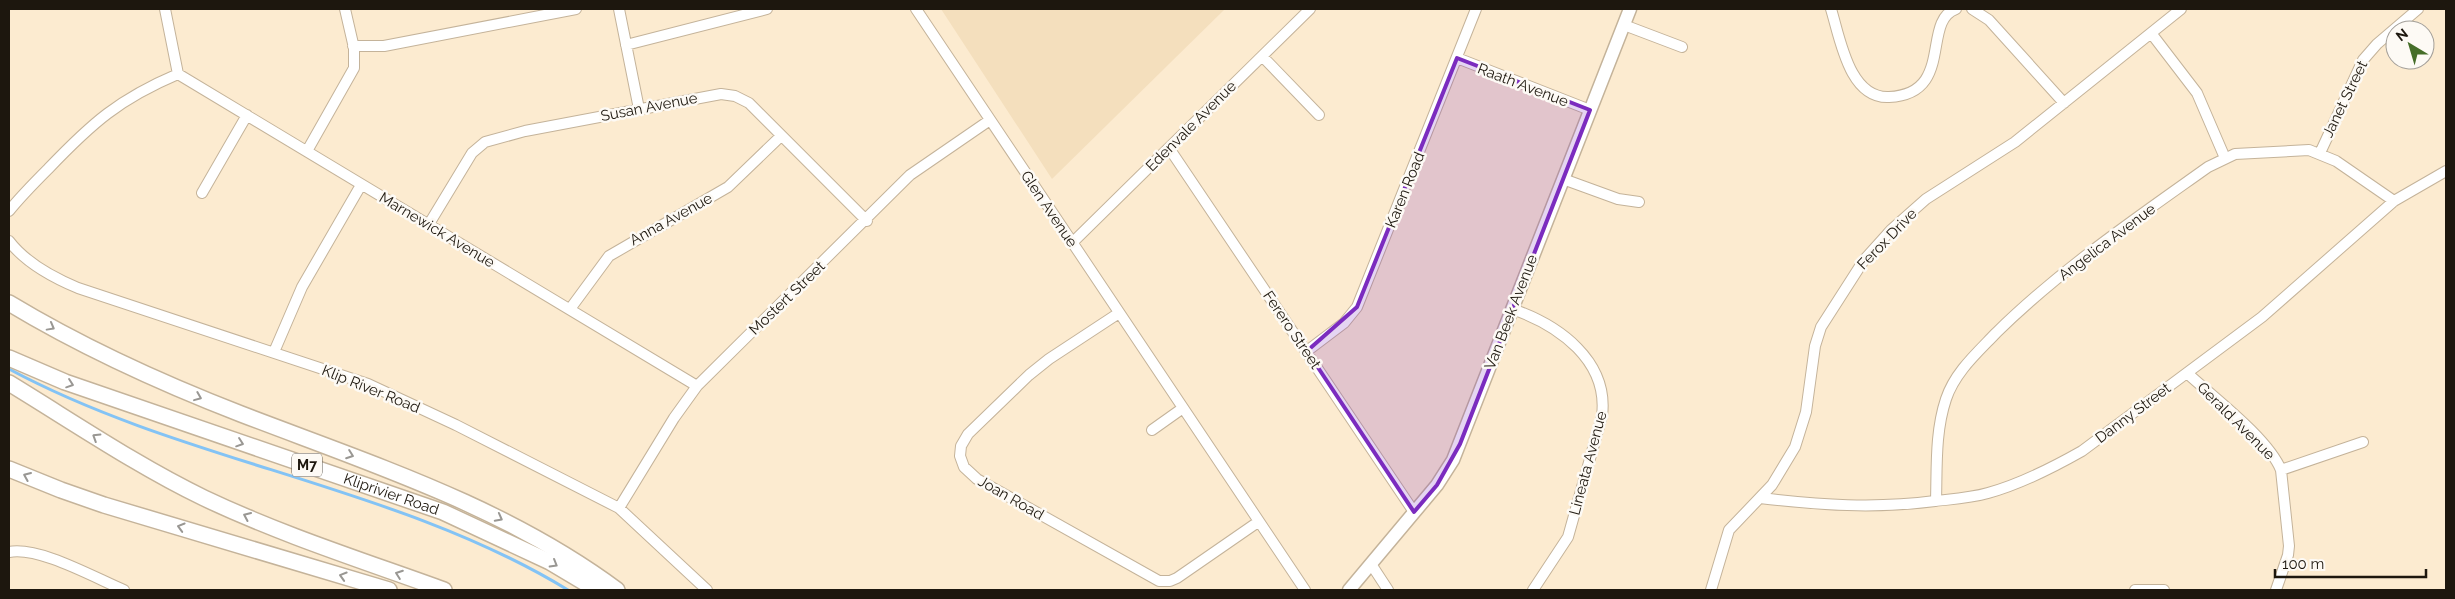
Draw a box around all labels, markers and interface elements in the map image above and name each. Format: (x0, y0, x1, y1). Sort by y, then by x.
north arrow (2385, 20, 2435, 70)
text: N (2393, 25, 2411, 44)
street label: Janet Street (2319, 58, 2371, 140)
street label: Raath Avenue (1475, 59, 1571, 111)
street label: Edenvale Avenue (1142, 77, 1240, 175)
street label: Susan Avenue (599, 89, 699, 125)
street label: Karen Road (1382, 149, 1428, 231)
street label: Glen Avenue (1017, 167, 1081, 251)
street label: Marnewick Avenue (376, 188, 498, 272)
street label: Anna Avenue (626, 189, 716, 249)
street label: Angelica Avenue (2055, 200, 2159, 284)
street label: Ferox Drive (1853, 205, 1921, 273)
street label: Van Beek Avenue (1481, 252, 1541, 372)
street label: Mostert Street (745, 257, 829, 339)
street label: Ferero Street (1259, 288, 1325, 372)
one-way arrow (46, 321, 55, 331)
street label: Klip River Road (319, 361, 423, 417)
one-way arrow (65, 378, 74, 388)
street label: Gerald Avenue (2193, 378, 2279, 464)
street label: Danny Street (2092, 379, 2174, 447)
one-way arrow (193, 391, 202, 401)
street label: Lineata Avenue (1565, 409, 1611, 517)
one-way arrow (93, 434, 102, 443)
one-way arrow (235, 437, 244, 447)
one-way arrow (345, 449, 353, 459)
road number: M7 (292, 454, 322, 476)
street label: Kliprivier Road (341, 469, 441, 519)
one-way arrow (23, 472, 32, 483)
street label: Joan Road (975, 472, 1047, 524)
one-way arrow (243, 512, 252, 523)
one-way arrow (494, 512, 503, 522)
one-way arrow (177, 523, 185, 533)
scale bar (2275, 546, 2426, 578)
text: 100 m (2282, 555, 2324, 573)
one-way arrow (549, 558, 558, 568)
one-way arrow (395, 570, 403, 580)
one-way arrow (339, 572, 347, 582)

